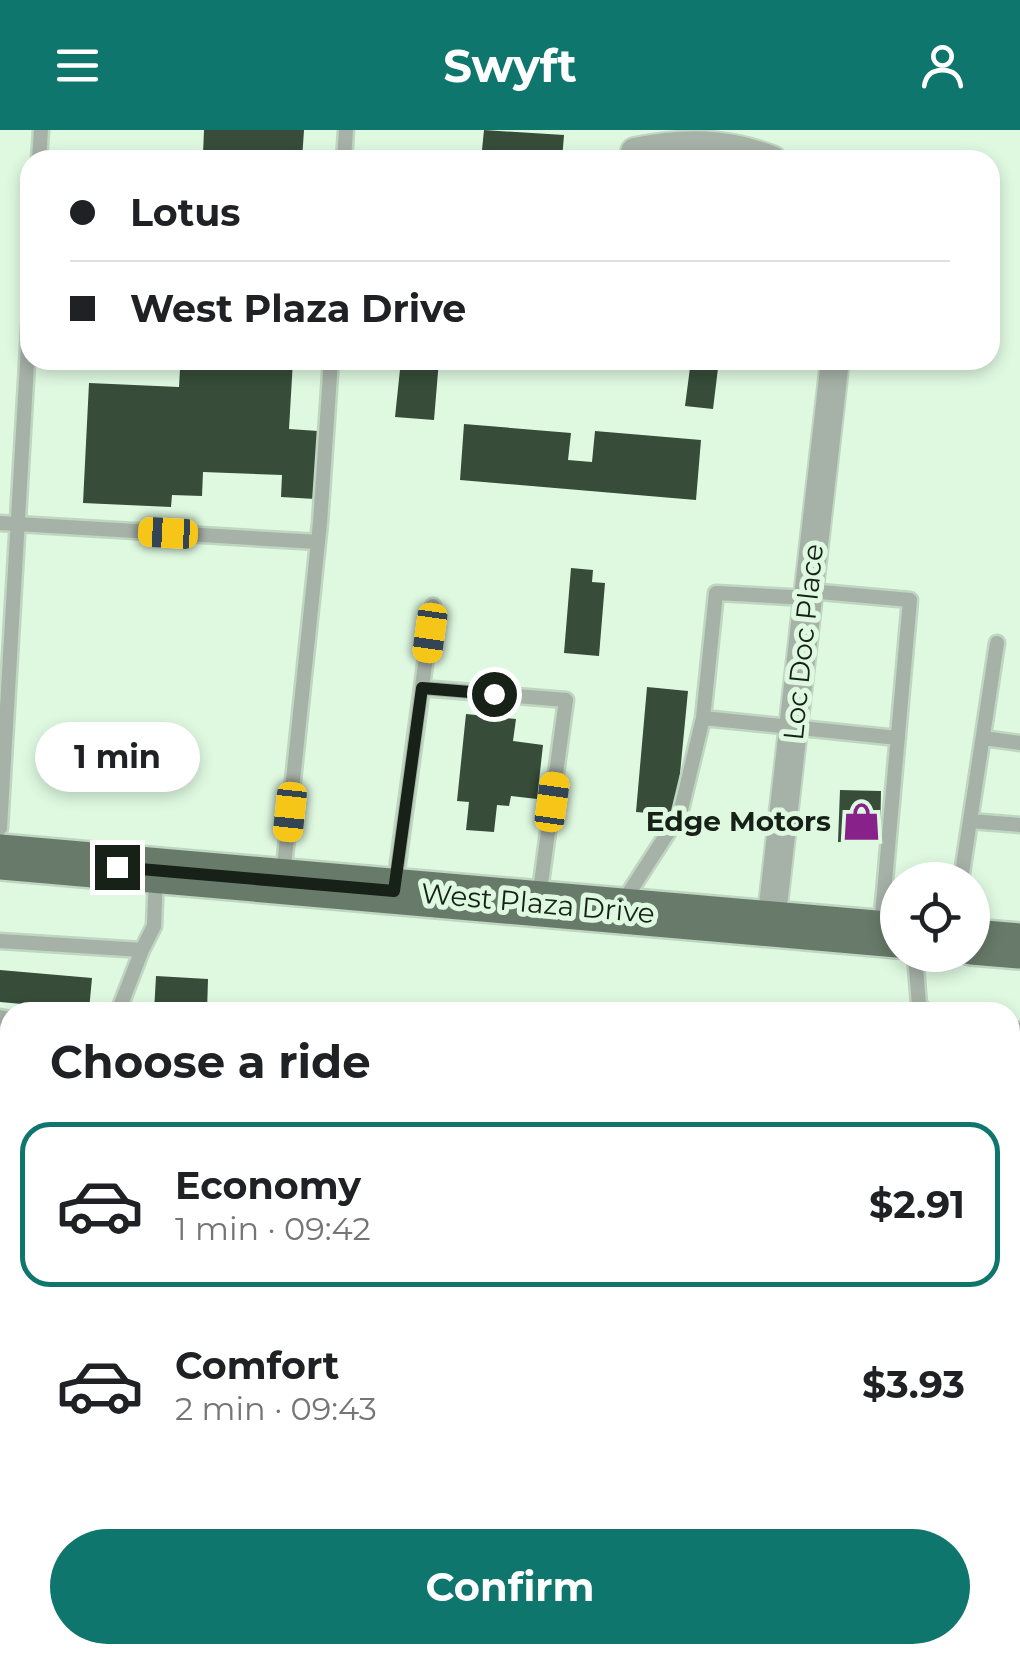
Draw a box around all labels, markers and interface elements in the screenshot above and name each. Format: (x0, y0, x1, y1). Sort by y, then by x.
icon: menu (50, 38, 105, 93)
text: Swyft (443, 38, 577, 93)
icon: person (915, 38, 970, 93)
text: Lotus (130, 189, 241, 236)
text: West Plaza Drive (130, 285, 466, 332)
car (137, 516, 199, 550)
street label: Loc Doc Place (776, 542, 830, 742)
car (411, 601, 449, 665)
route start (472, 672, 517, 717)
callout: 1 min (34, 722, 200, 792)
text: 1 min (74, 737, 161, 776)
car (533, 770, 571, 834)
car (272, 781, 308, 843)
shop icon: Edge Motors (840, 800, 882, 842)
place label: Edge Motors (646, 804, 831, 838)
route end (95, 845, 140, 890)
map controls (880, 862, 990, 972)
button: locate (880, 862, 990, 972)
street label: West Plaza Drive (420, 876, 656, 930)
text: Choose a ride (50, 1034, 371, 1089)
icon: car (55, 1160, 145, 1250)
text: Economy (175, 1162, 361, 1209)
text: $2.91 (869, 1181, 965, 1228)
text: 1 min · 09:42 (175, 1209, 371, 1248)
icon: car (55, 1340, 145, 1430)
text: Comfort (175, 1342, 339, 1389)
text: $3.93 (862, 1361, 965, 1408)
text: 2 min · 09:43 (175, 1389, 377, 1428)
button: Confirm (50, 1529, 970, 1644)

